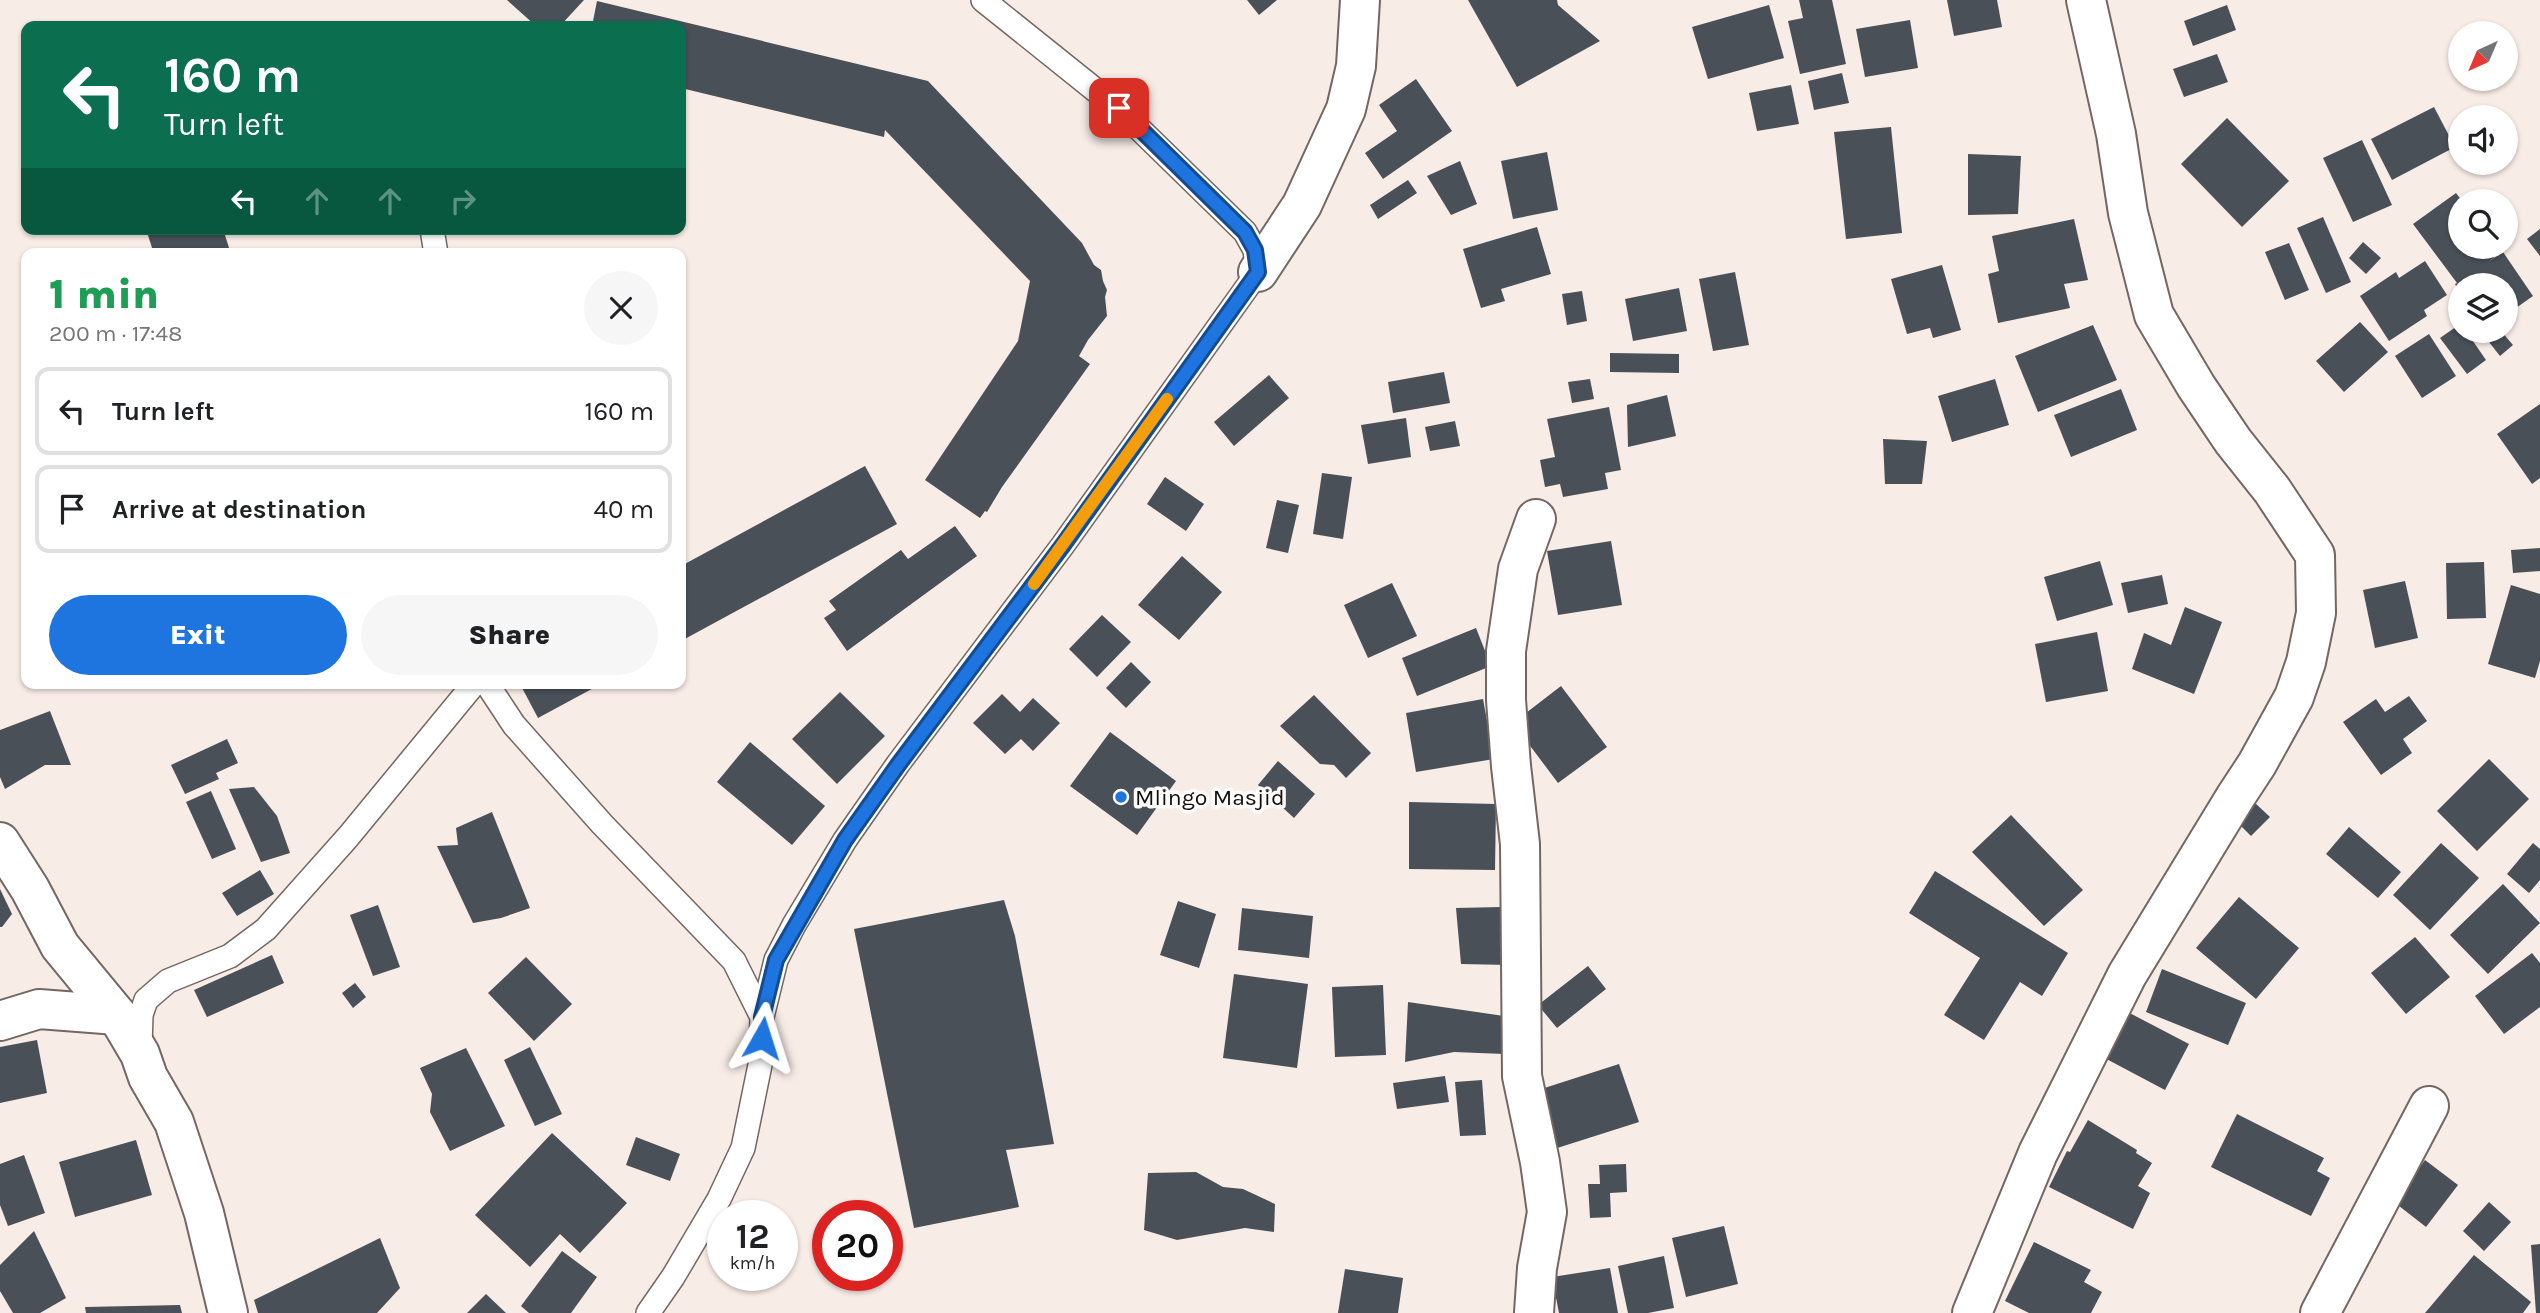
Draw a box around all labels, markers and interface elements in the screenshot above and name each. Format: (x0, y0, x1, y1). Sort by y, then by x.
north arrow (2448, 21, 2518, 91)
map controls (2448, 21, 2518, 343)
text: 160 m (164, 47, 301, 104)
icon: left (49, 49, 140, 140)
pin (1089, 78, 1149, 138)
icon: arrive (1100, 89, 1138, 127)
button: sound (2448, 105, 2518, 175)
text: Turn left (164, 106, 284, 143)
icon: left (225, 182, 263, 220)
icon: ahead (298, 182, 336, 220)
icon: ahead (371, 182, 409, 220)
icon: right (444, 182, 482, 220)
button: search (2448, 189, 2518, 259)
text: 1 min (49, 269, 159, 319)
button: close (584, 271, 658, 345)
button: layers (2448, 273, 2518, 343)
text: 200 m · 17:48 (49, 320, 182, 347)
icon: left (53, 392, 91, 430)
text: Turn left (112, 396, 214, 427)
text: 160 m (585, 396, 654, 427)
icon: arrive (53, 490, 91, 528)
text: Arrive at destination (112, 494, 366, 525)
text: 40 m (594, 494, 654, 525)
button: Exit (49, 595, 347, 675)
button: Share (361, 595, 658, 675)
place label: Mlingo Masjid (1135, 784, 1285, 811)
marker: Mlingo Masjid (1113, 789, 1129, 805)
position arrow (725, 1001, 799, 1075)
speed limit sign: 20 (812, 1200, 903, 1291)
text: 12 (736, 1216, 769, 1257)
text: km/h (730, 1252, 775, 1274)

